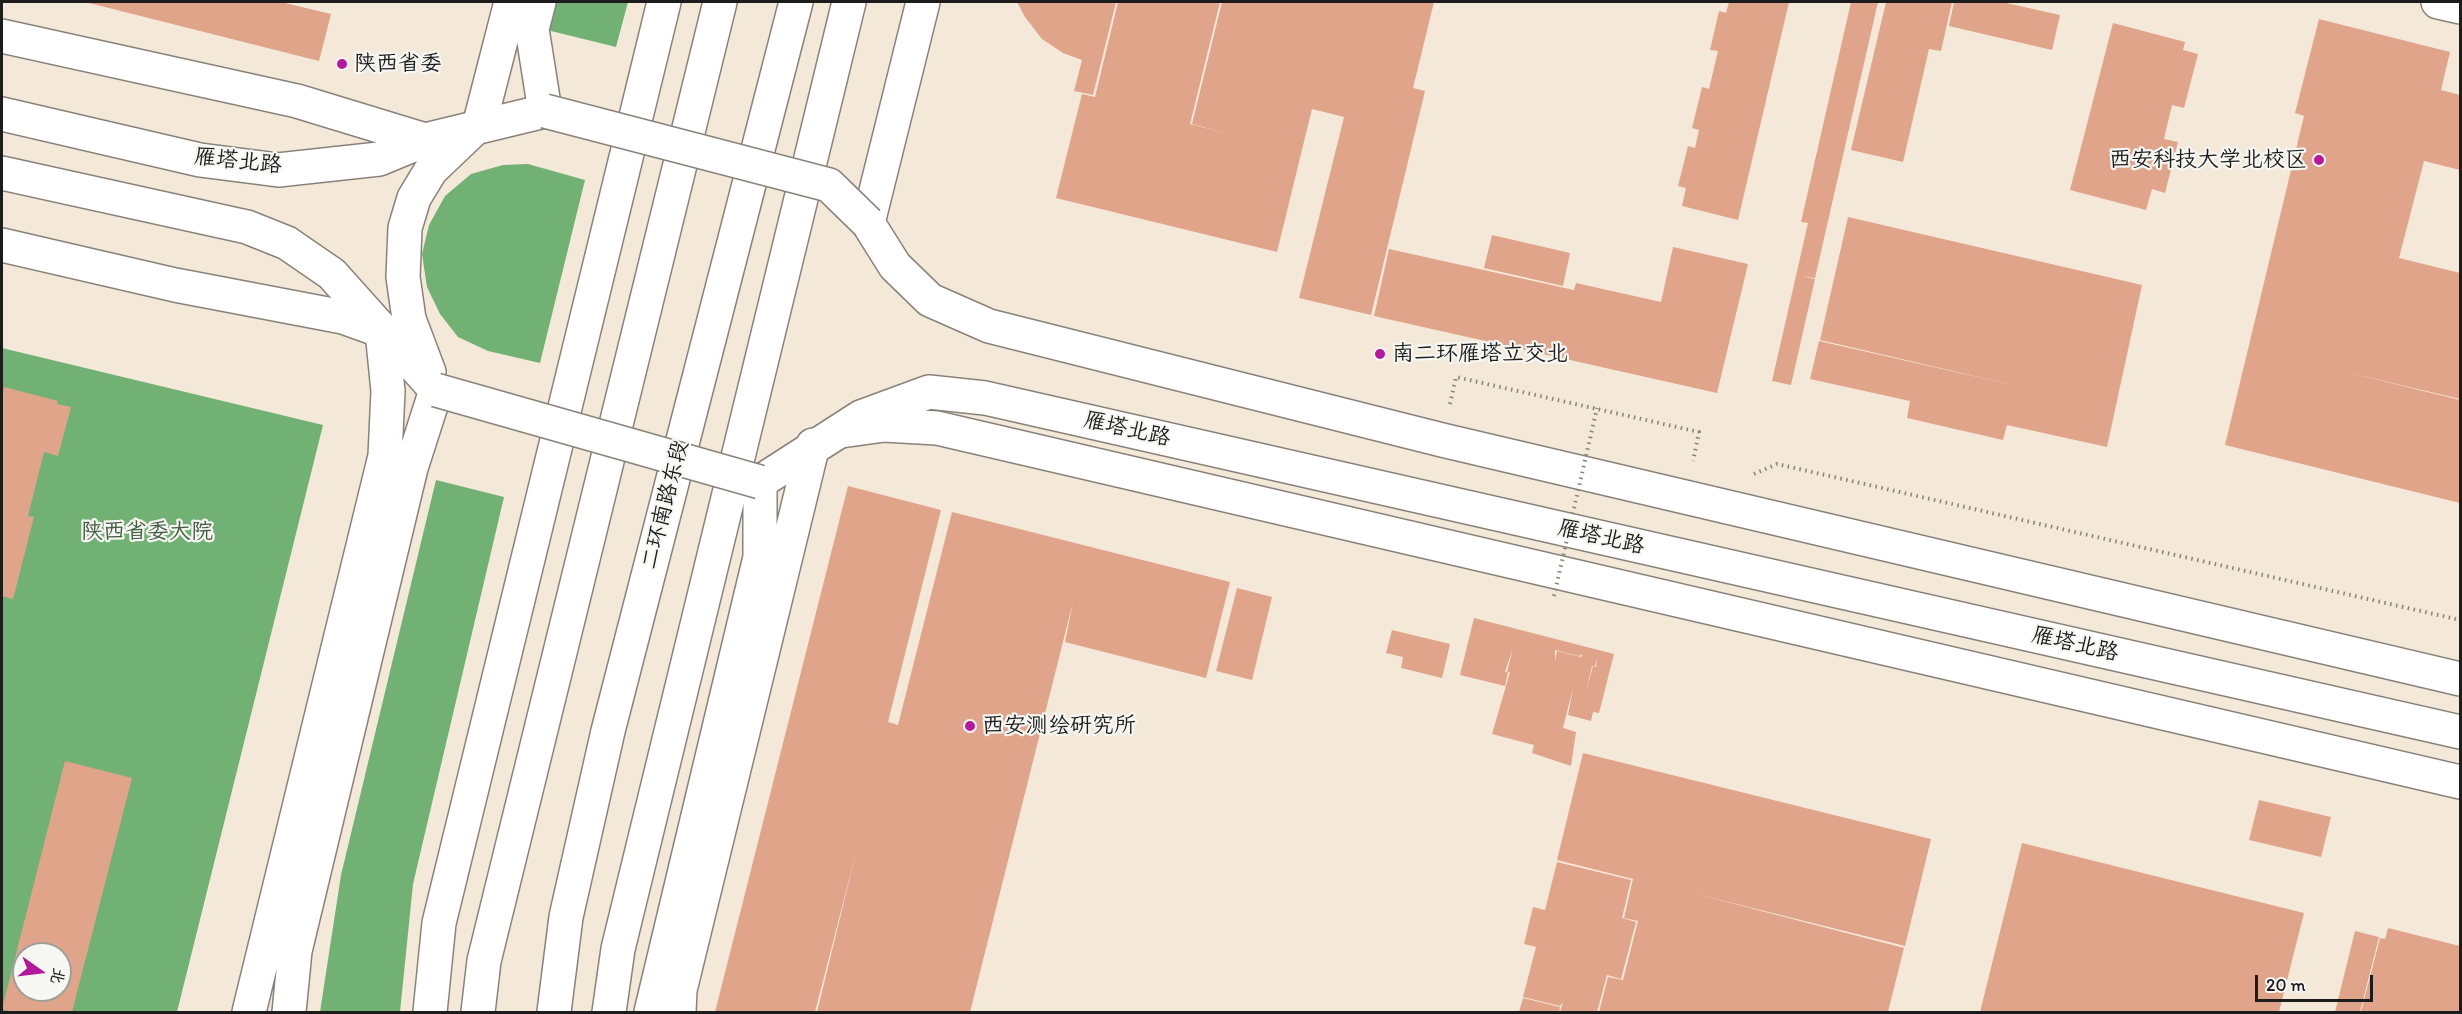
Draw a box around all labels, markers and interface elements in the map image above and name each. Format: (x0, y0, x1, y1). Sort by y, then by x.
place label: 陕西省委 (354, 51, 442, 77)
marker: 陕西省委 (335, 57, 349, 71)
street label: 雁塔北路 (193, 144, 283, 180)
place label: 西安科技大学北校区 (2109, 147, 2307, 173)
marker: 西安科技大学北校区 (2312, 153, 2326, 167)
place label: 南二环雁塔立交北 (1392, 341, 1568, 367)
marker: 南二环雁塔立交北 (1373, 347, 1387, 361)
street label: 雁塔北路 (1081, 407, 1173, 453)
street label: 二环南路东段 (637, 438, 695, 572)
street label: 雁塔北路 (1555, 515, 1647, 561)
park label: 陕西省委大院 (81, 519, 213, 545)
street label: 雁塔北路 (2029, 622, 2121, 668)
place label: 西安测绘研究所 (982, 713, 1136, 739)
marker: 西安测绘研究所 (963, 719, 977, 733)
north arrow (12, 942, 72, 1002)
scale bar (2258, 963, 2376, 1001)
text: 北 (47, 966, 69, 986)
text: 20 m (2266, 974, 2306, 996)

